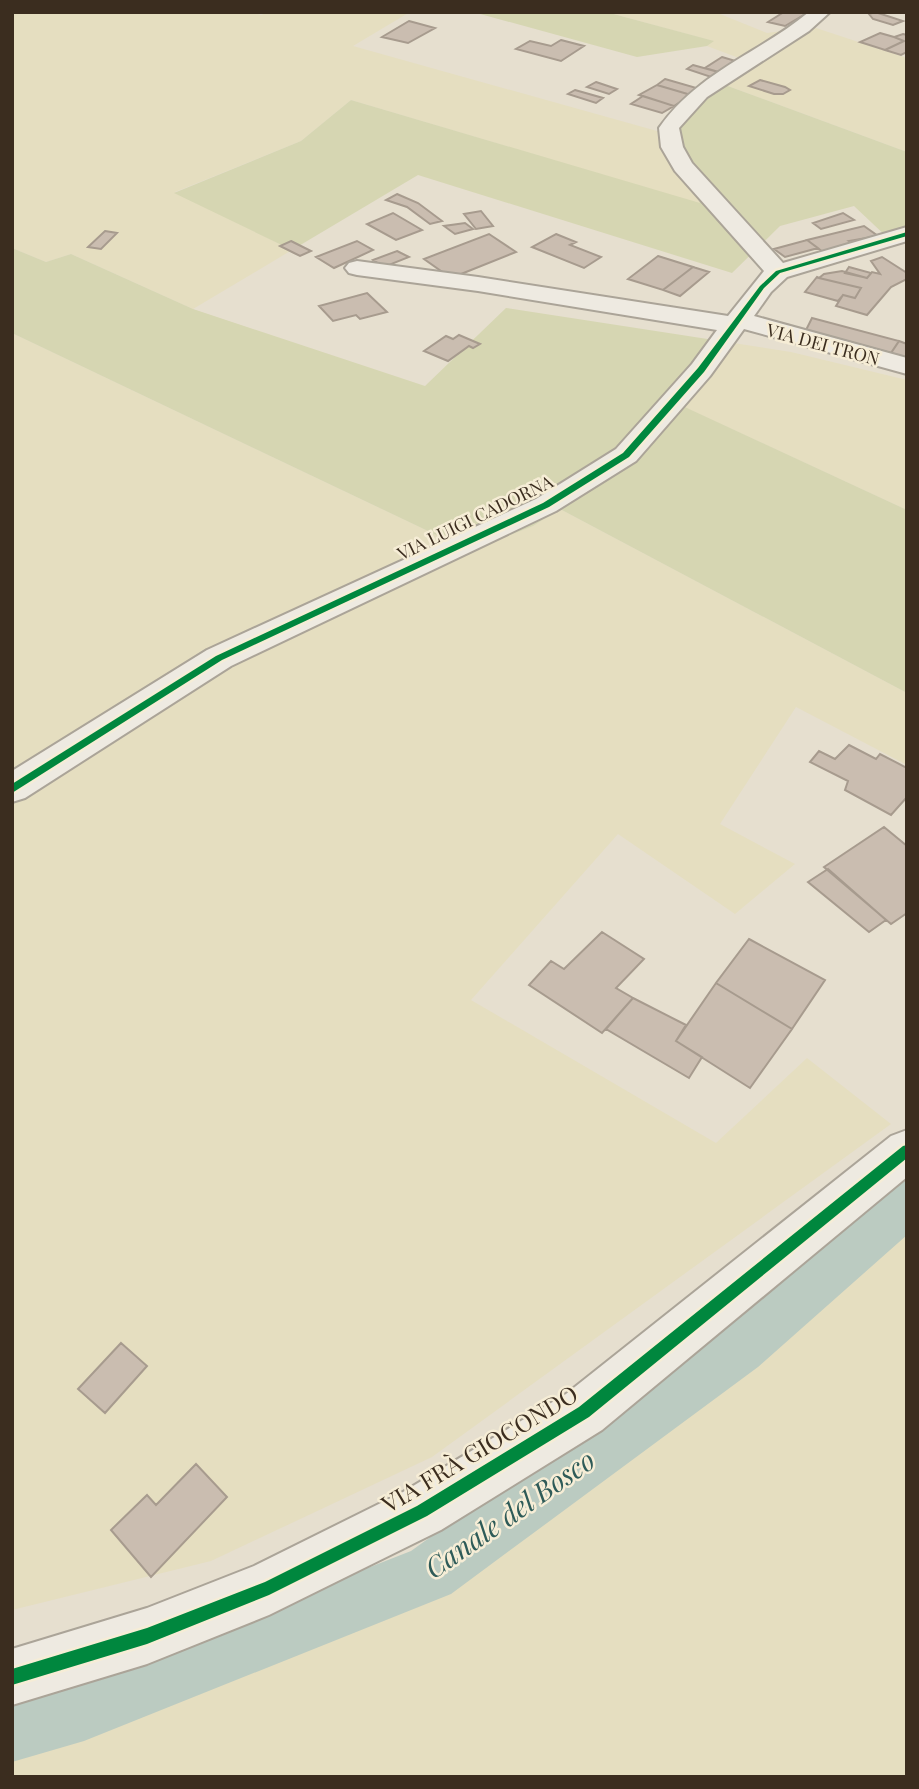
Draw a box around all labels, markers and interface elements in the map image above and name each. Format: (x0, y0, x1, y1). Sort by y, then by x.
street label: VIA DEI TRON (763, 317, 882, 371)
street label: VIA LUIGI CADORNA (392, 469, 557, 566)
street label: VIA FRÀ GIOCONDO (374, 1377, 583, 1520)
water label: Canale del Bosco (417, 1441, 601, 1585)

